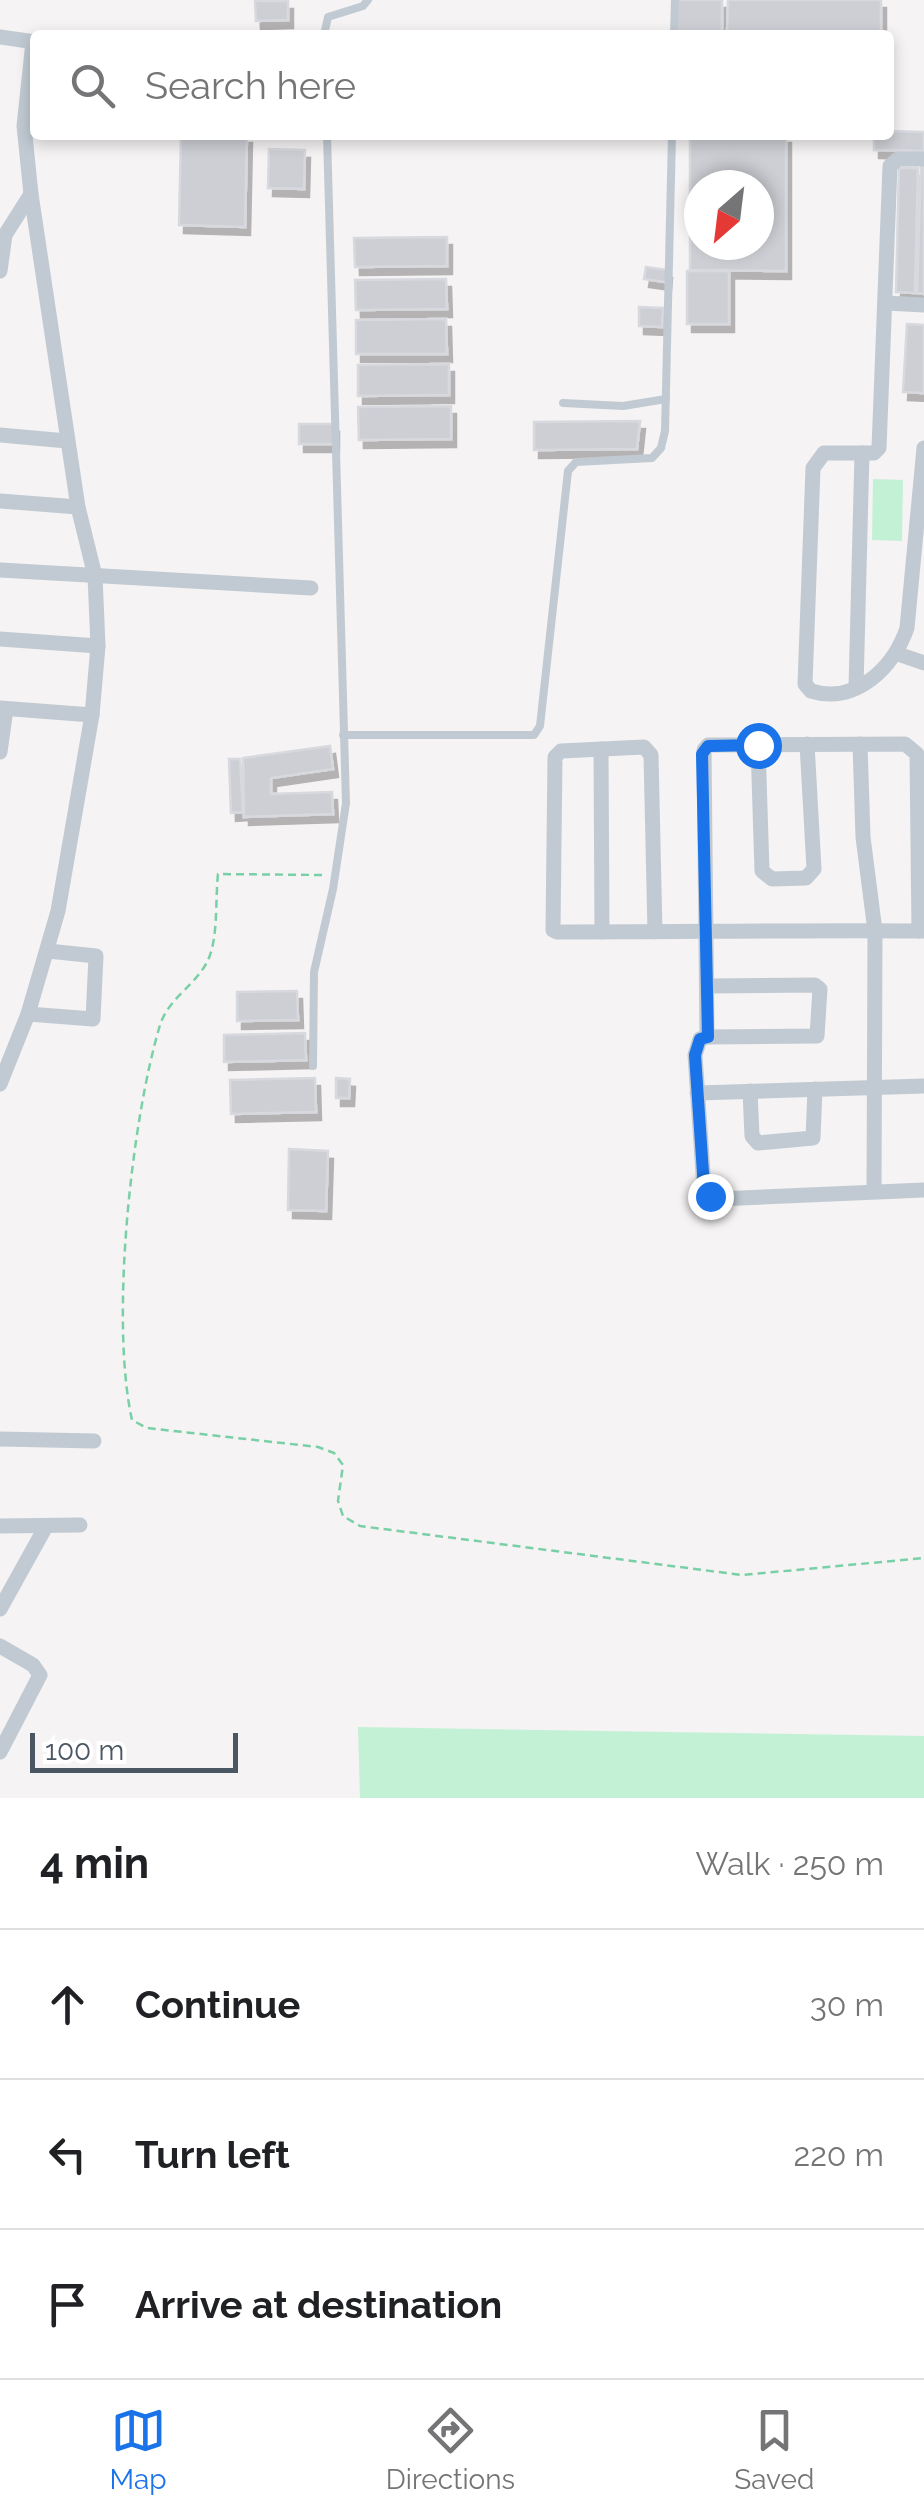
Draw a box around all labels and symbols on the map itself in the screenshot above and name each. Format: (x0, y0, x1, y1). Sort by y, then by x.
north arrow (684, 170, 774, 260)
route start (736, 723, 782, 769)
route end (688, 1174, 734, 1220)
scale bar (30, 1728, 238, 1772)

